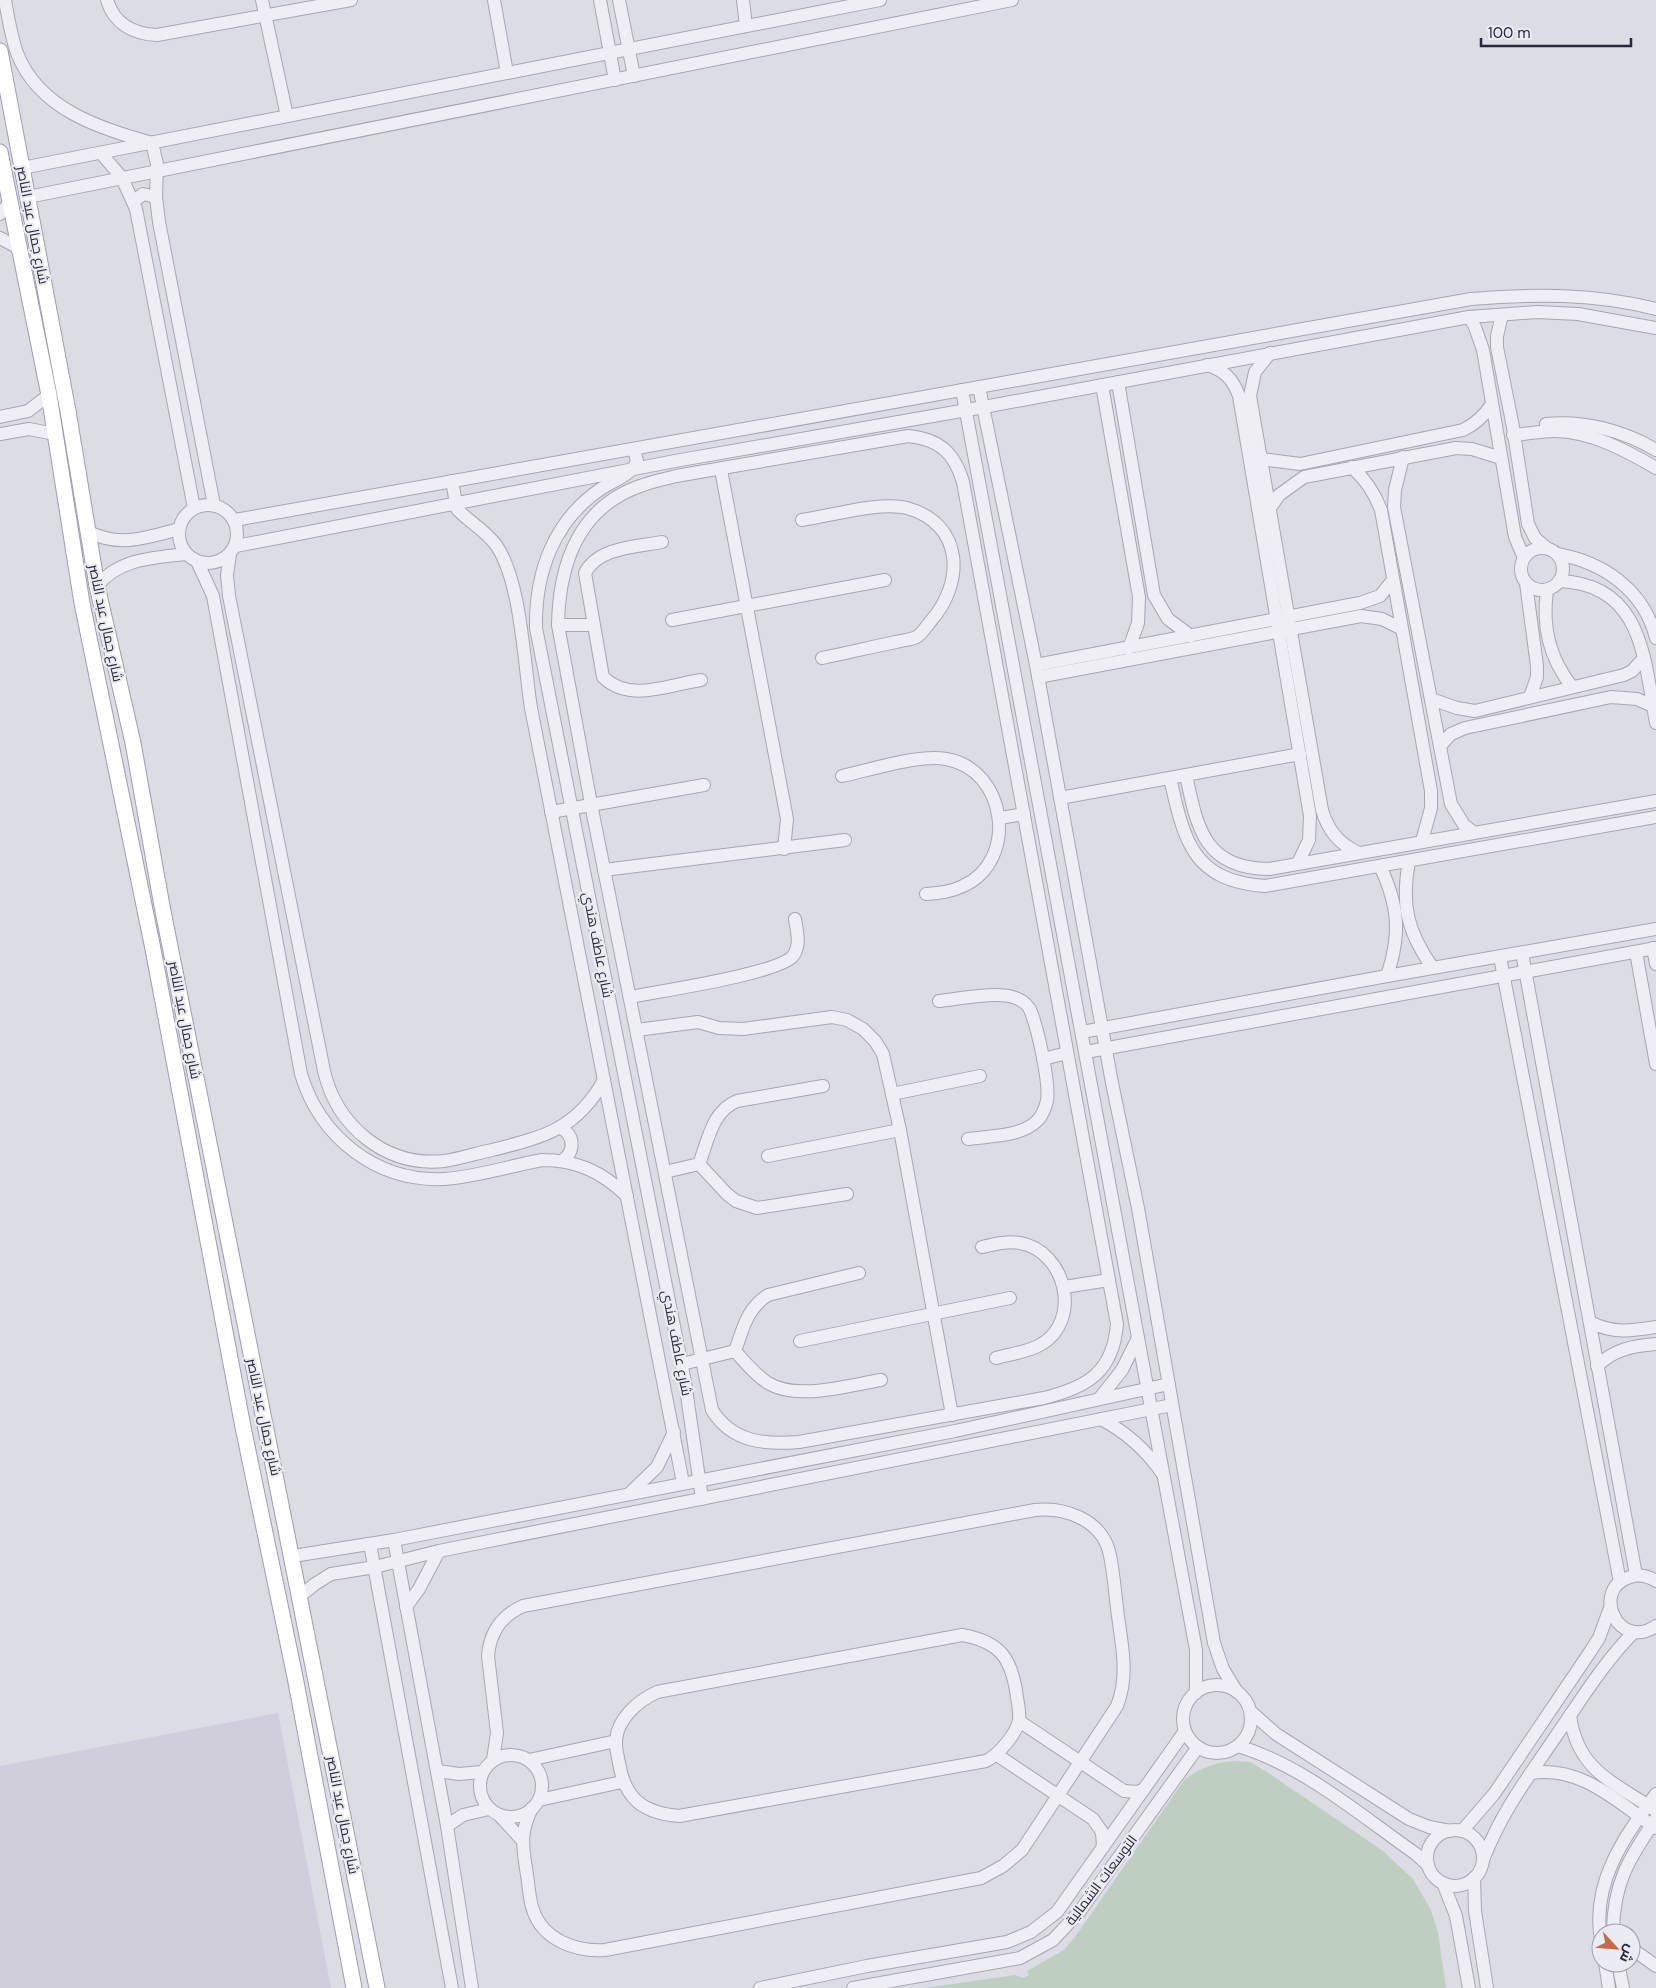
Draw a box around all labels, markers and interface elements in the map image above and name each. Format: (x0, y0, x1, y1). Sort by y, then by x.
scale bar (1481, 15, 1631, 47)
text: 100 m (1488, 23, 1531, 43)
street label: شارع جمال عبد الناصر (13, 163, 53, 286)
street label: شارع جمال عبد الناصر (85, 561, 127, 684)
street label: شارع عاطف هندي (576, 891, 617, 1000)
street label: شارع جمال عبد الناصر (165, 958, 205, 1081)
street label: شارع عاطف هندي (655, 1289, 696, 1398)
street label: شارع جمال عبد الناصر (243, 1355, 285, 1478)
street label: شارع جمال عبد الناصر (323, 1753, 363, 1876)
street label: التوسعات الشمالية (1061, 1831, 1141, 1929)
north arrow (1591, 1923, 1641, 1973)
text: ش (1616, 1942, 1640, 1966)

